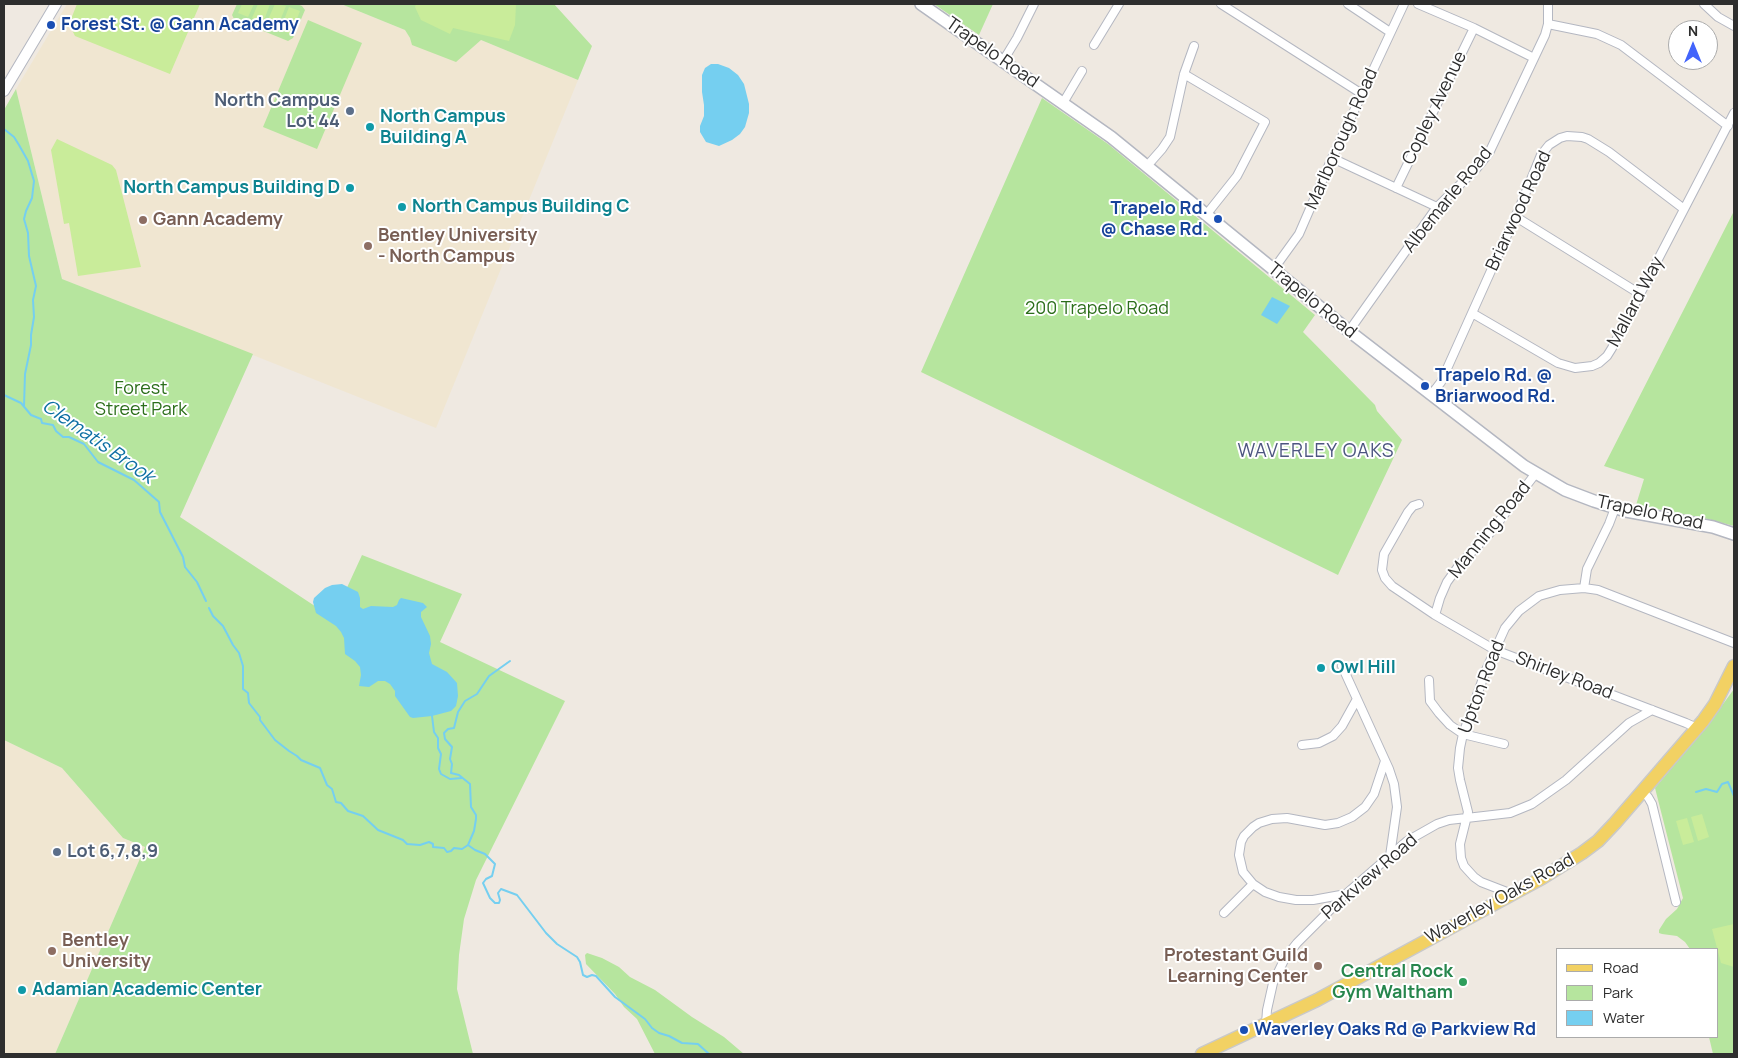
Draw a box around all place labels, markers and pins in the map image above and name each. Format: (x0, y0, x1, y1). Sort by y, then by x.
place label: Forest St. @ Gann Academy (61, 14, 299, 36)
marker: Forest St. @ Gann Academy (45, 19, 57, 31)
place label: North Campus Lot 44 (214, 90, 340, 132)
marker: North Campus Lot 44 (344, 105, 356, 117)
place label: North Campus Building A (380, 106, 506, 148)
marker: North Campus Building A (364, 121, 376, 133)
place label: North Campus Building D (123, 177, 340, 199)
marker: North Campus Building D (344, 182, 356, 194)
place label: North Campus Building C (412, 196, 630, 218)
place label: Trapelo Rd. @ Chase Rd. (1100, 198, 1208, 240)
marker: North Campus Building C (396, 201, 408, 213)
place label: Gann Academy (153, 209, 283, 231)
marker: Trapelo Rd. @ Chase Rd. (1212, 213, 1224, 225)
marker: Gann Academy (137, 214, 149, 226)
place label: Bentley University - North Campus (378, 225, 537, 268)
marker: Bentley University - North Campus (362, 240, 374, 252)
place label: Trapelo Rd. @ Briarwood Rd. (1435, 365, 1556, 408)
marker: Trapelo Rd. @ Briarwood Rd. (1419, 380, 1431, 392)
place label: Owl Hill (1331, 657, 1396, 679)
marker: Owl Hill (1315, 662, 1327, 674)
place label: Lot 6,7,8,9 (67, 841, 158, 863)
marker: Lot 6,7,8,9 (51, 846, 63, 858)
place label: Bentley University (62, 930, 151, 972)
marker: Bentley University (46, 945, 58, 957)
place label: Protestant Guild Learning Center (1164, 945, 1308, 988)
marker: Protestant Guild Learning Center (1312, 960, 1324, 972)
place label: Central Rock Gym Waltham (1332, 961, 1453, 1004)
marker: Central Rock Gym Waltham (1457, 976, 1469, 988)
place label: Adamian Academic Center (32, 979, 262, 1001)
marker: Adamian Academic Center (16, 984, 28, 996)
place label: Waverley Oaks Rd @ Parkview Rd (1254, 1019, 1536, 1041)
marker: Waverley Oaks Rd @ Parkview Rd (1238, 1024, 1250, 1036)

